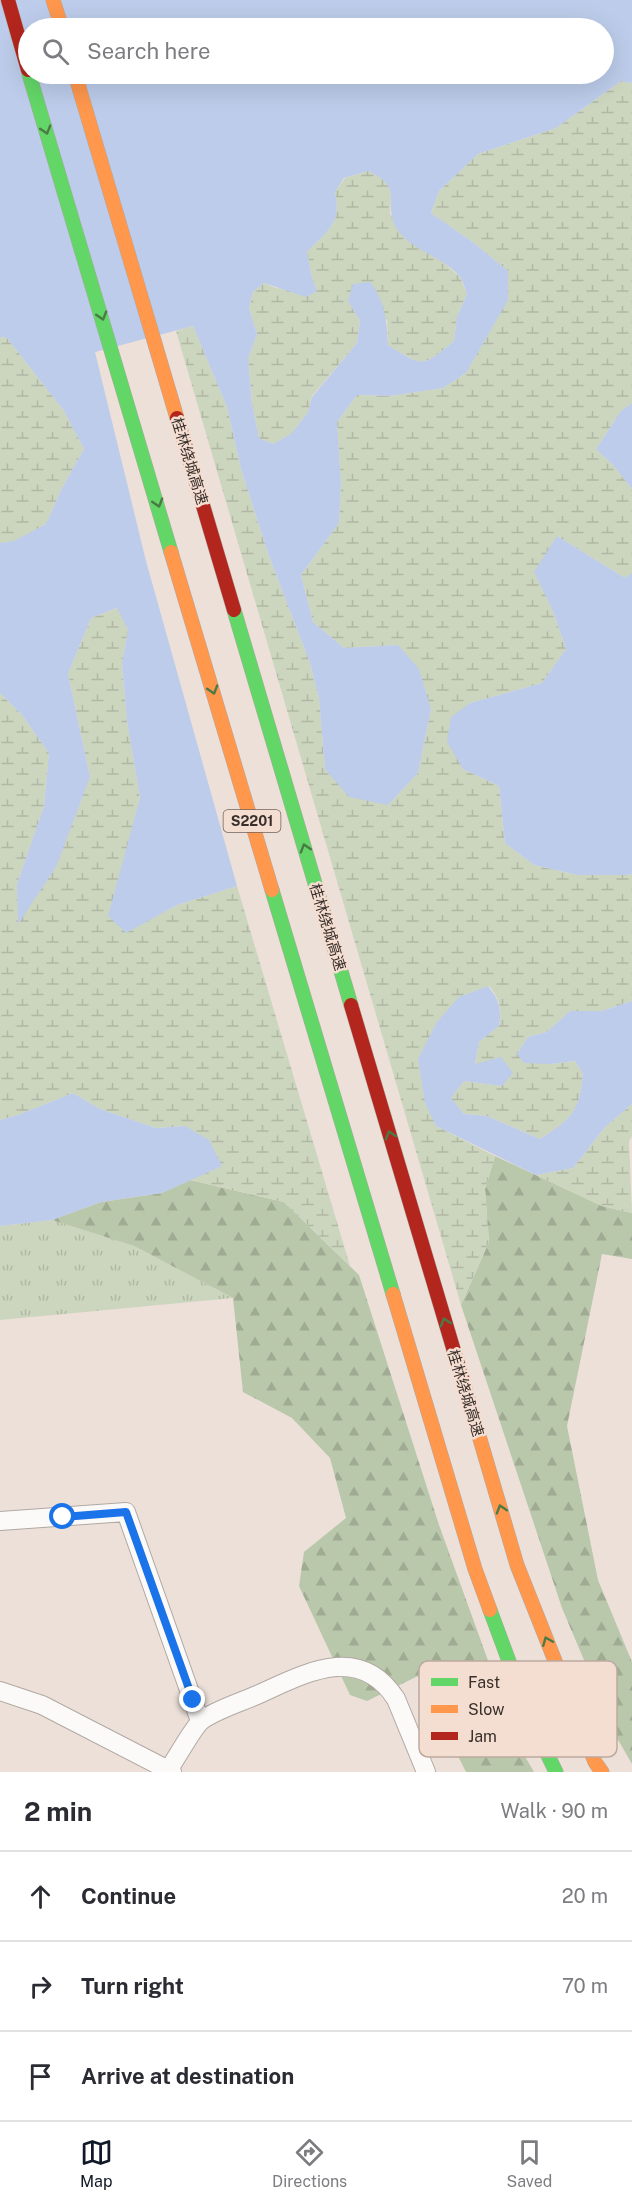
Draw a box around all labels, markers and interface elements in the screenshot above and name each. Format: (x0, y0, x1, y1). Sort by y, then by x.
search box (18, 18, 614, 84)
icon: search (39, 35, 72, 68)
text: Search here (87, 38, 211, 64)
one-way arrow (39, 124, 51, 134)
one-way arrow (95, 310, 107, 321)
street label: 桂林绕城高速 (169, 415, 211, 507)
one-way arrow (151, 497, 163, 508)
one-way arrow (206, 684, 218, 695)
road number: S2201 (224, 810, 280, 832)
one-way arrow (300, 843, 312, 854)
street label: 桂林绕城高速 (307, 881, 349, 973)
one-way arrow (385, 1131, 397, 1141)
one-way arrow (440, 1317, 452, 1328)
street label: 桂林绕城高速 (445, 1347, 487, 1439)
route start (49, 1503, 75, 1529)
one-way arrow (496, 1504, 508, 1515)
one-way arrow (542, 1636, 554, 1647)
legend (419, 1661, 617, 1757)
text: Fast (468, 1673, 500, 1692)
route end (179, 1686, 205, 1712)
text: Slow (468, 1700, 505, 1719)
text: Jam (468, 1727, 497, 1746)
text: 2 min (24, 1796, 92, 1827)
text: Walk · 90 m (501, 1799, 608, 1823)
icon: ahead (24, 1880, 57, 1913)
text: Continue (81, 1883, 176, 1909)
text: 20 m (562, 1884, 608, 1908)
icon: right (24, 1970, 57, 2003)
text: Turn right (81, 1973, 184, 1999)
text: 70 m (562, 1974, 608, 1998)
icon: arrive (24, 2060, 57, 2093)
text: Arrive at destination (81, 2063, 294, 2089)
tab: Map (80, 2136, 113, 2191)
tab: Directions (272, 2136, 347, 2191)
tab: Saved (507, 2136, 552, 2191)

